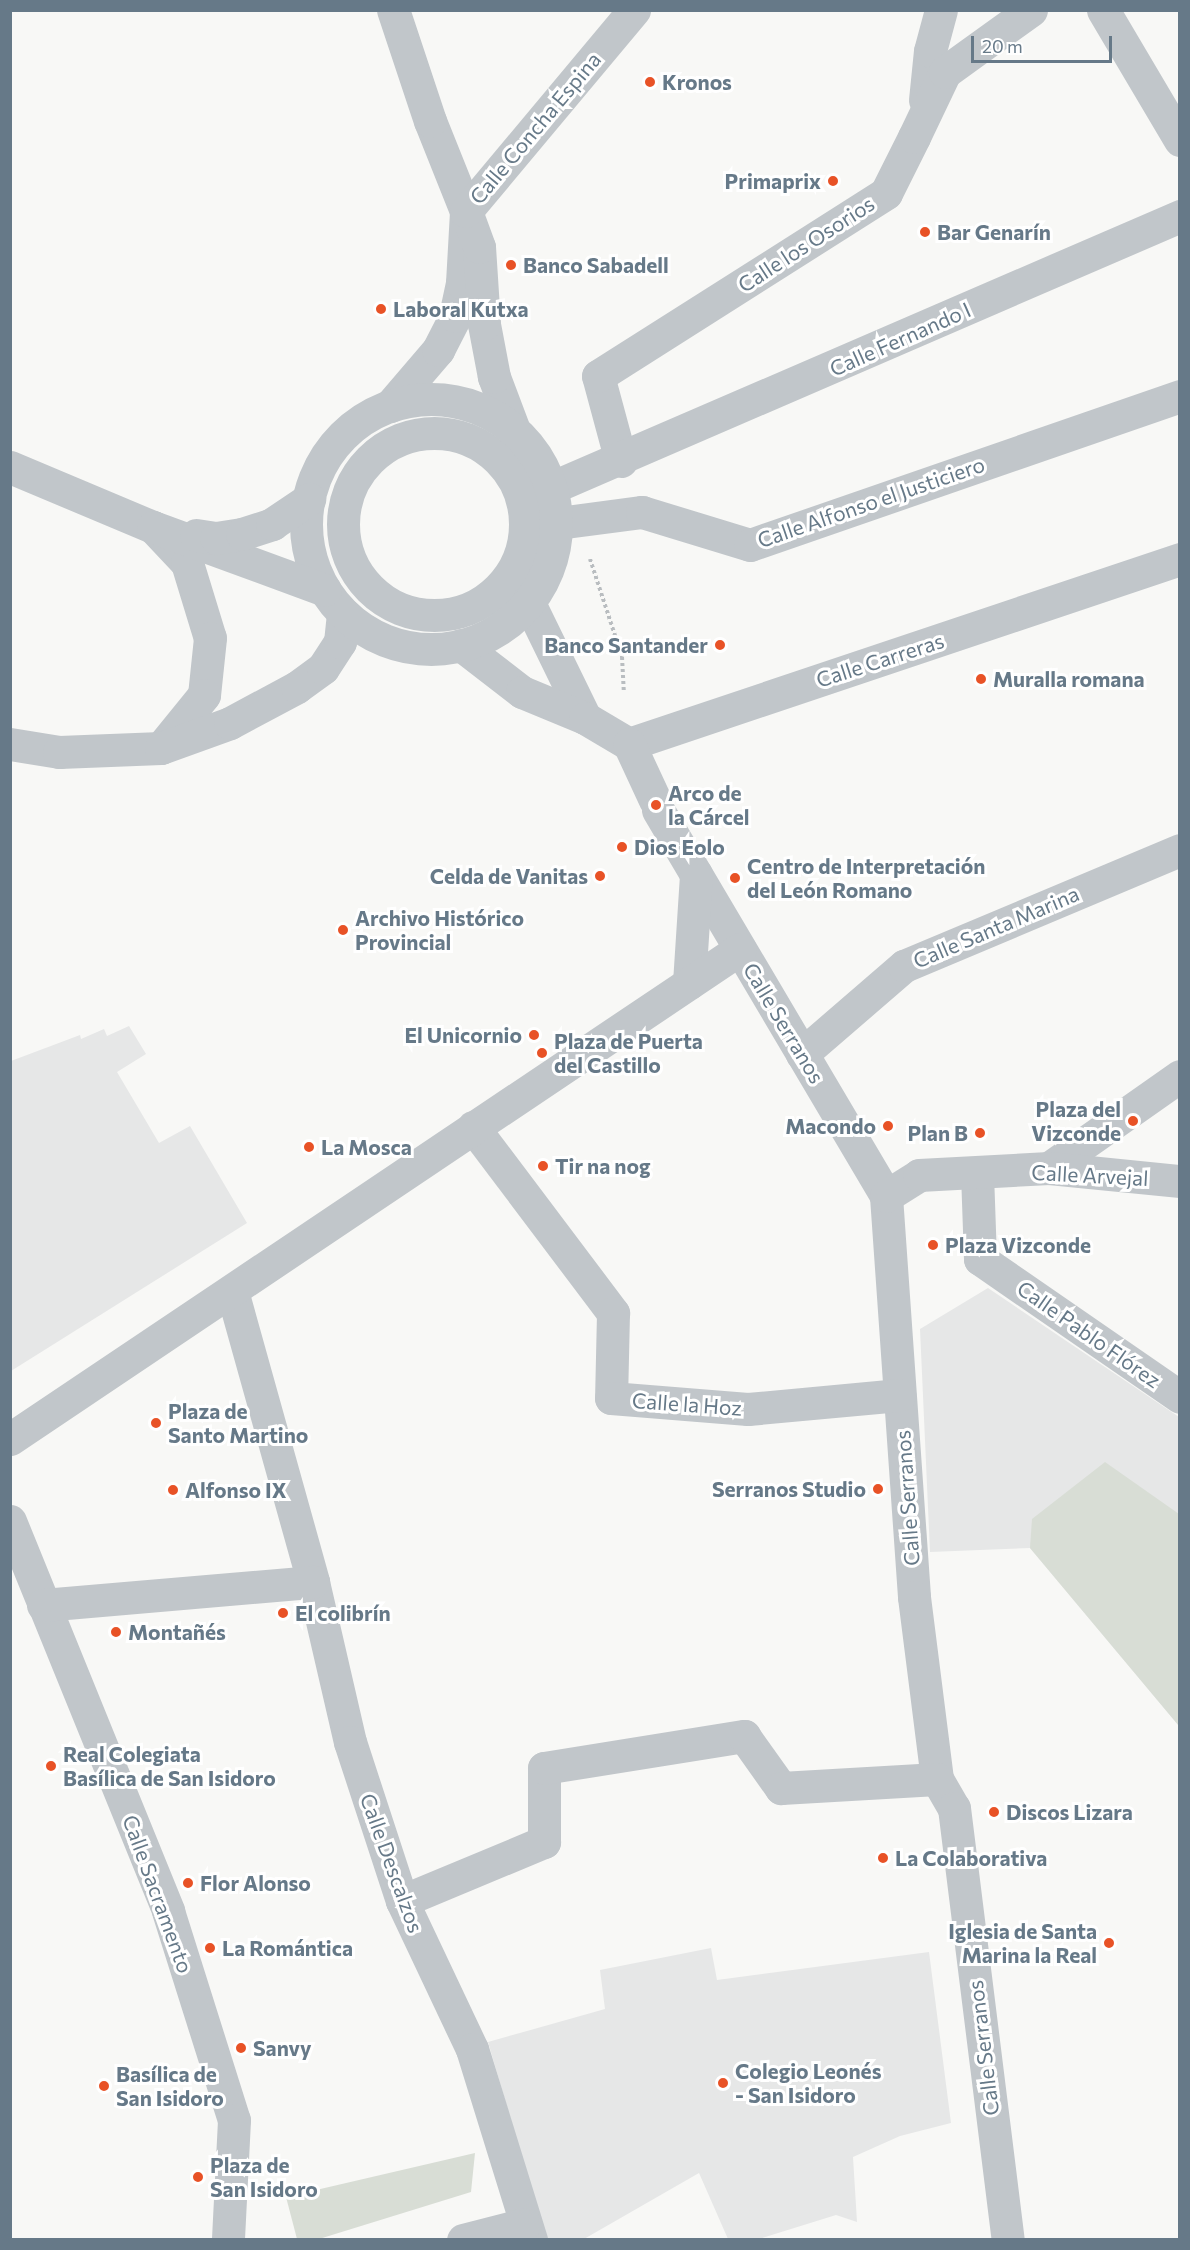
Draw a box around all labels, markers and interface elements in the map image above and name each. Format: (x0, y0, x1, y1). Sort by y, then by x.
scale bar (974, 24, 1115, 62)
text: 20 m (982, 35, 1023, 57)
street label: Calle Concha Espina (464, 47, 606, 209)
place label: Kronos (662, 69, 732, 95)
marker: Kronos (643, 75, 657, 89)
place label: Primaprix (725, 168, 821, 194)
marker: Primaprix (826, 174, 840, 188)
street label: Calle los Osorios (733, 191, 879, 297)
place label: Bar Genarín (937, 219, 1051, 245)
marker: Bar Genarín (918, 225, 932, 239)
place label: Banco Sabadell (523, 252, 669, 278)
marker: Banco Sabadell (504, 258, 518, 272)
place label: Laboral Kutxa (393, 296, 529, 322)
street label: Calle Fernando I (826, 297, 974, 381)
marker: Laboral Kutxa (374, 302, 388, 316)
street label: Calle Alfonso el Justiciero (754, 451, 988, 553)
street label: Calle Carreras (813, 628, 947, 692)
place label: Banco Santander (544, 632, 708, 658)
marker: Banco Santander (713, 638, 727, 652)
place label: Muralla romana (993, 666, 1145, 692)
marker: Muralla romana (974, 672, 988, 686)
place label: Arco de la Cárcel (668, 780, 749, 830)
marker: Arco de la Cárcel (649, 798, 663, 812)
place label: Dios Eolo (634, 834, 725, 860)
marker: Dios Eolo (615, 840, 629, 854)
place label: Centro de Interpretación del León Romano (747, 853, 985, 903)
place label: Celda de Vanitas (430, 863, 588, 889)
marker: Celda de Vanitas (593, 869, 607, 883)
marker: Centro de Interpretación del León Romano (728, 871, 742, 885)
street label: Calle Santa Marina (909, 881, 1083, 973)
place label: Archivo Histórico Provincial (355, 905, 524, 955)
marker: Archivo Histórico Provincial (336, 923, 350, 937)
street label: Calle Serranos (738, 958, 830, 1088)
place label: El Unicornio (405, 1022, 522, 1048)
marker: El Unicornio (527, 1028, 541, 1042)
place label: Plaza de Puerta del Castillo (554, 1028, 703, 1078)
marker: Plaza de Puerta del Castillo (535, 1046, 549, 1060)
place label: Plaza del Vizconde (1031, 1096, 1121, 1146)
place label: Macondo (785, 1113, 876, 1139)
marker: Plaza del Vizconde (1126, 1114, 1140, 1128)
marker: Macondo (881, 1119, 895, 1133)
place label: Plan B (908, 1120, 968, 1146)
marker: Plan B (973, 1126, 987, 1140)
place label: La Mosca (321, 1134, 412, 1160)
marker: La Mosca (302, 1140, 316, 1154)
place label: Tir na nog (555, 1153, 651, 1179)
marker: Tir na nog (536, 1159, 550, 1173)
street label: Calle Arvejal (1031, 1159, 1149, 1191)
place label: Plaza Vizconde (945, 1232, 1091, 1258)
marker: Plaza Vizconde (926, 1238, 940, 1252)
street label: Calle Pablo Flórez (1013, 1275, 1165, 1393)
street label: Calle la Hoz (631, 1388, 743, 1420)
place label: Plaza de Santo Martino (168, 1398, 308, 1448)
marker: Plaza de Santo Martino (149, 1416, 163, 1430)
street label: Calle Serranos (890, 1429, 924, 1567)
place label: Serranos Studio (712, 1476, 866, 1502)
place label: Alfonso IX (185, 1477, 287, 1503)
marker: Serranos Studio (871, 1482, 885, 1496)
marker: Alfonso IX (166, 1483, 180, 1497)
place label: El colibrín (295, 1600, 391, 1626)
marker: El colibrín (276, 1606, 290, 1620)
place label: Montañés (128, 1619, 226, 1645)
marker: Montañés (109, 1625, 123, 1639)
place label: Real Colegiata Basílica de San Isidoro (63, 1741, 276, 1791)
marker: Real Colegiata Basílica de San Isidoro (44, 1759, 58, 1773)
street label: Calle Descalzos (355, 1790, 429, 1936)
place label: Discos Lizara (1006, 1799, 1133, 1825)
marker: Discos Lizara (987, 1805, 1001, 1819)
street label: Calle Sacramento (118, 1811, 198, 1977)
place label: La Colaborativa (895, 1845, 1047, 1871)
marker: La Colaborativa (876, 1851, 890, 1865)
place label: Flor Alonso (200, 1870, 311, 1896)
marker: Flor Alonso (181, 1876, 195, 1890)
place label: Iglesia de Santa Marina la Real (948, 1918, 1097, 1968)
place label: La Romántica (222, 1935, 353, 1961)
marker: Iglesia de Santa Marina la Real (1102, 1936, 1116, 1950)
marker: La Romántica (203, 1941, 217, 1955)
street label: Calle Serranos (962, 1979, 1004, 2117)
place label: Sanvy (253, 2035, 311, 2061)
marker: Sanvy (234, 2041, 248, 2055)
place label: Colegio Leonés - San Isidoro (735, 2058, 881, 2108)
place label: Basílica de San Isidoro (116, 2061, 224, 2111)
marker: Colegio Leonés - San Isidoro (716, 2076, 730, 2090)
marker: Basílica de San Isidoro (97, 2079, 111, 2093)
place label: Plaza de San Isidoro (210, 2152, 318, 2202)
marker: Plaza de San Isidoro (191, 2170, 205, 2184)

